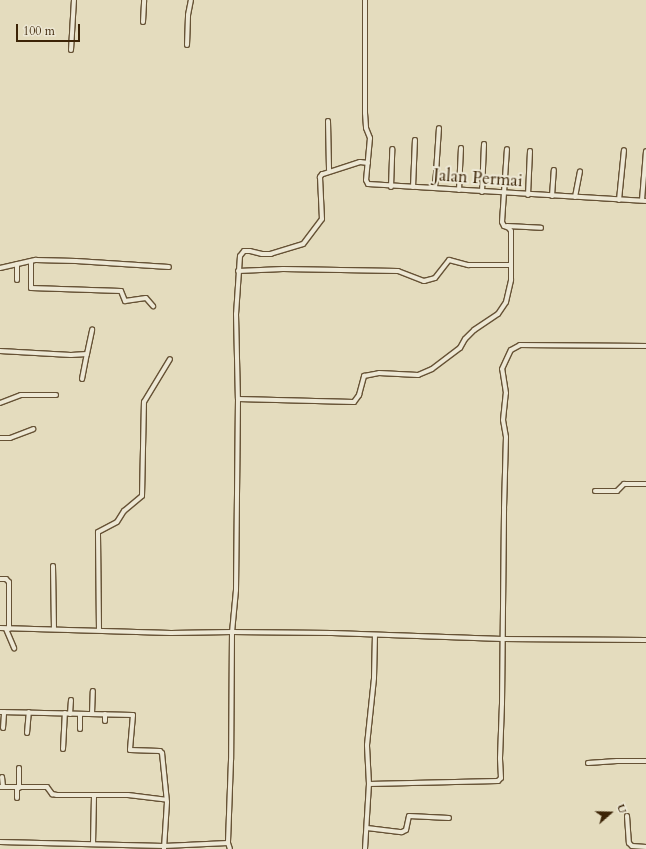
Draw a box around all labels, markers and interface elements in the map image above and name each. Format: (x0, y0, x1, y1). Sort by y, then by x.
scale bar (18, 16, 82, 42)
text: 100 m (23, 23, 55, 39)
street label: Jalan Permai (433, 165, 523, 191)
north arrow (590, 793, 630, 833)
text: U (613, 802, 630, 816)

